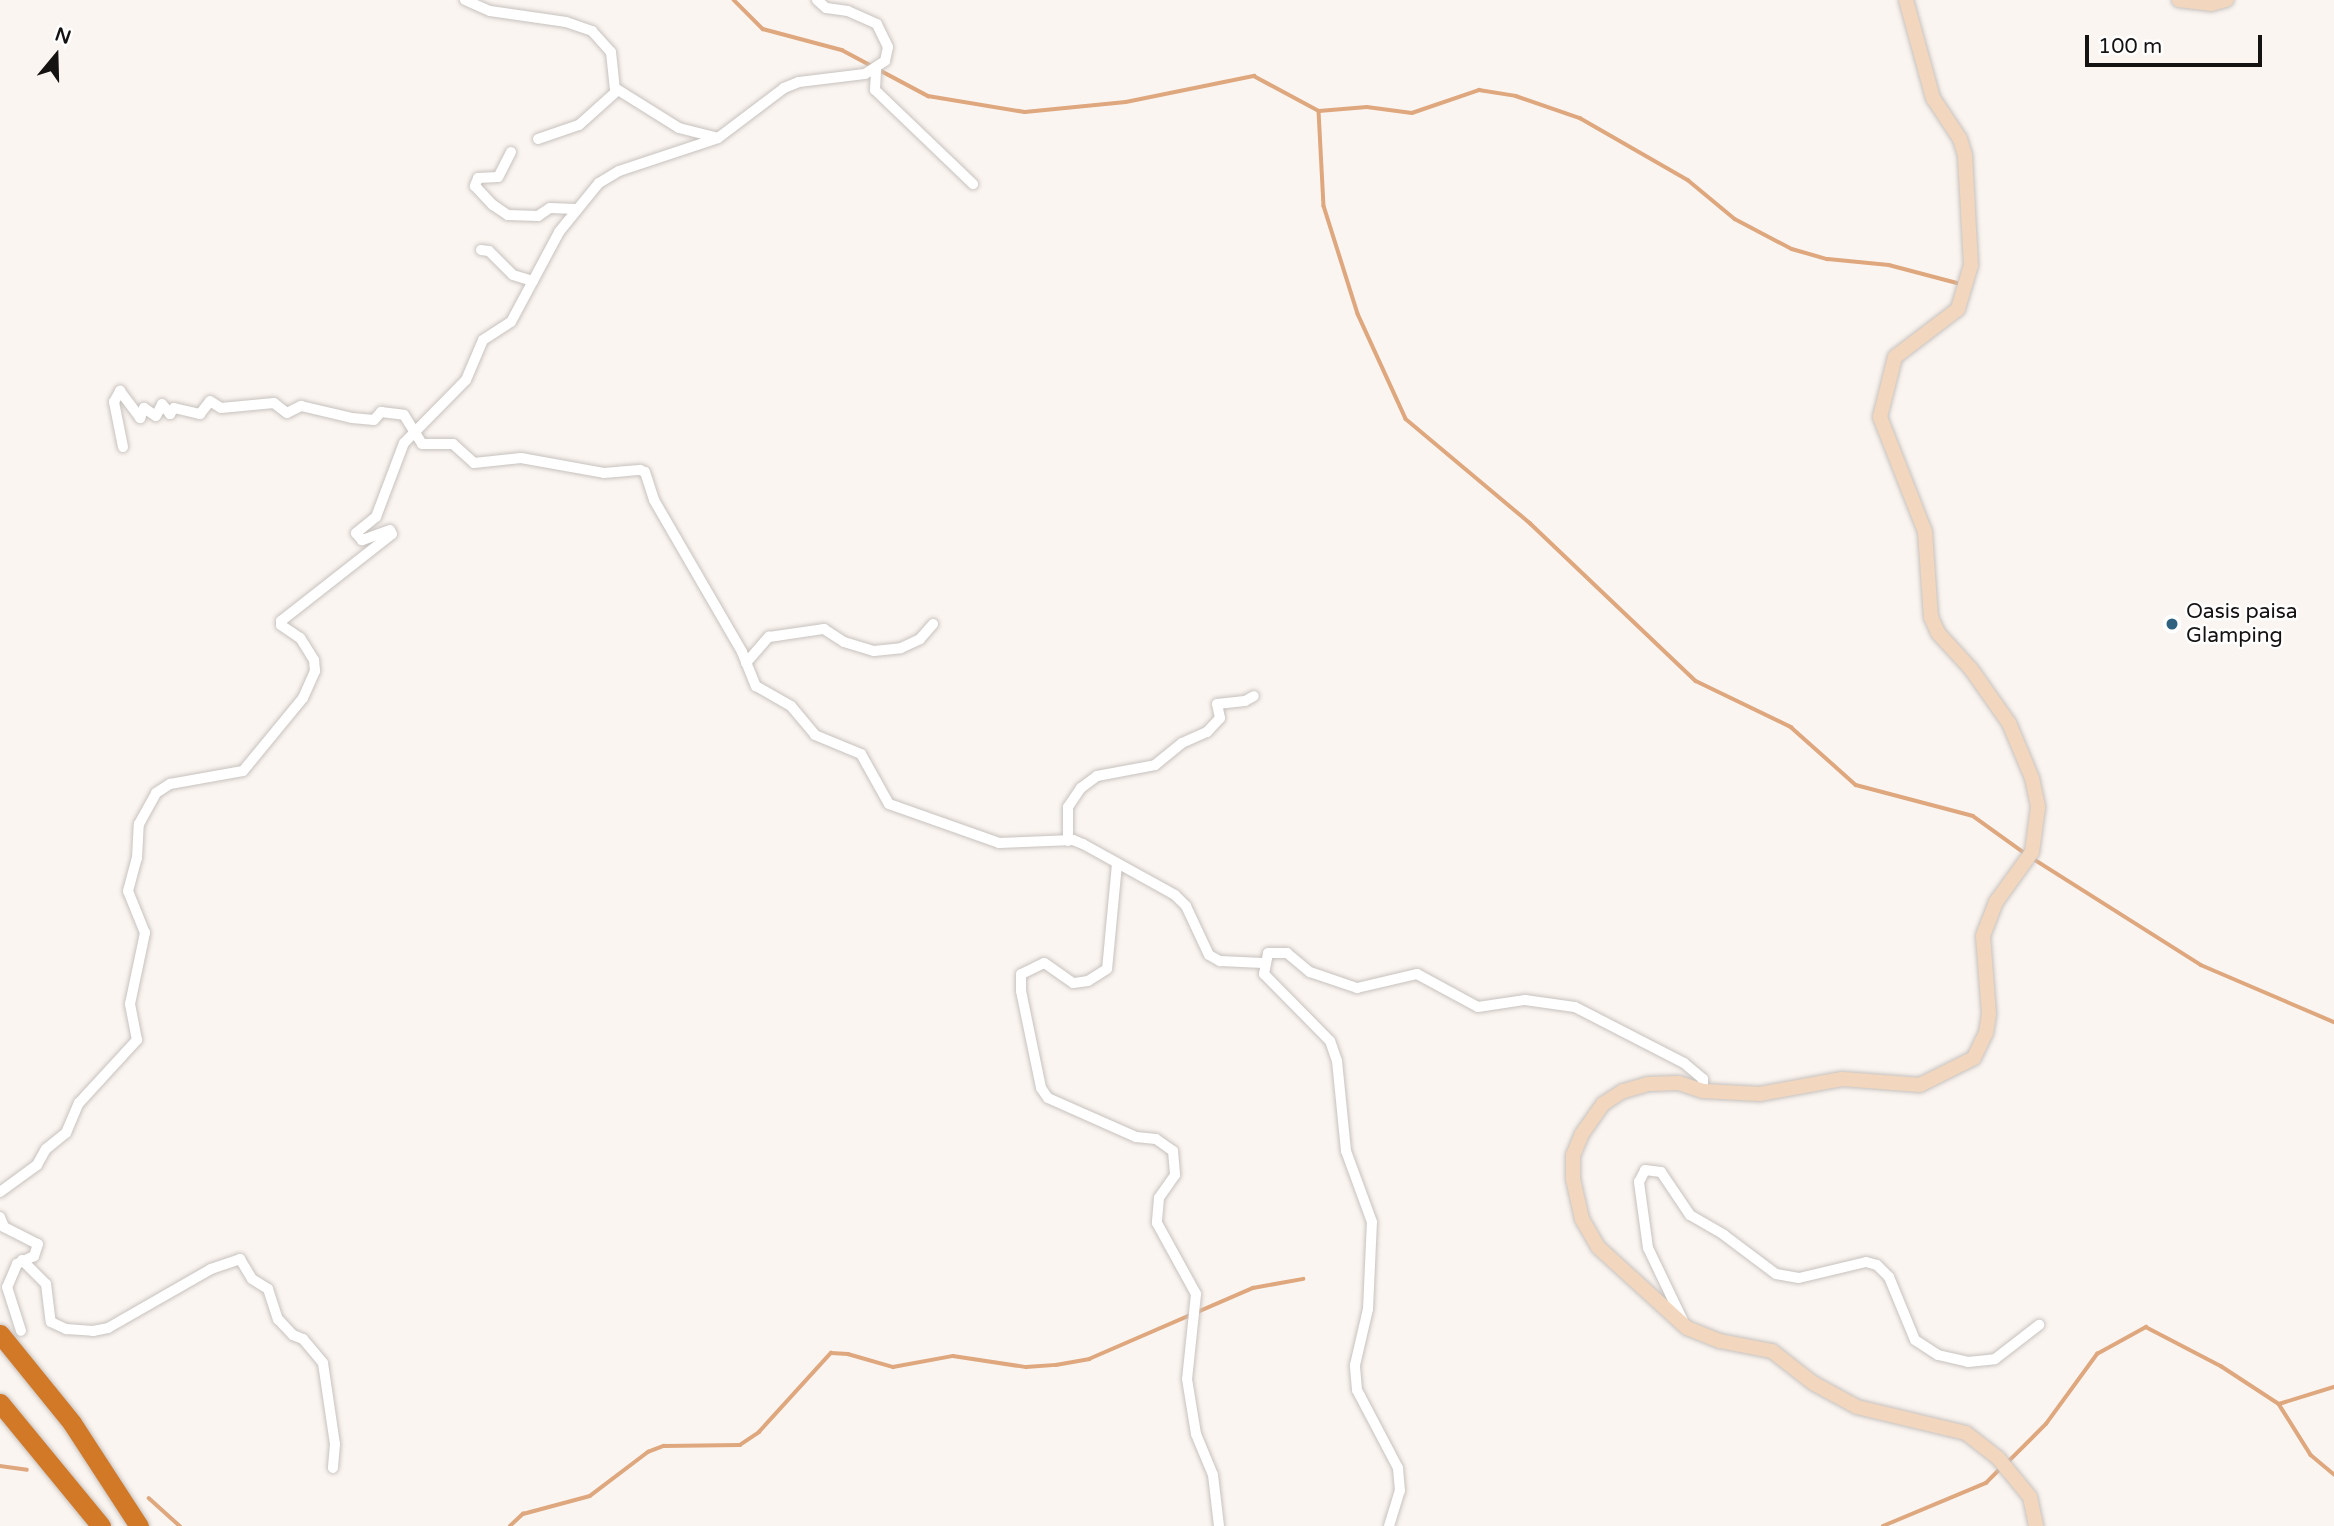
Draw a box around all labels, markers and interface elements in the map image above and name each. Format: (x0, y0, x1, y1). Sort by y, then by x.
north arrow (21, 21, 91, 91)
scale bar (2089, 21, 2266, 65)
text: N (52, 23, 74, 49)
text: 100 m (2098, 34, 2162, 59)
place label: Oasis paisa Glamping (2186, 599, 2298, 649)
marker: Oasis paisa Glamping (2164, 616, 2180, 632)

